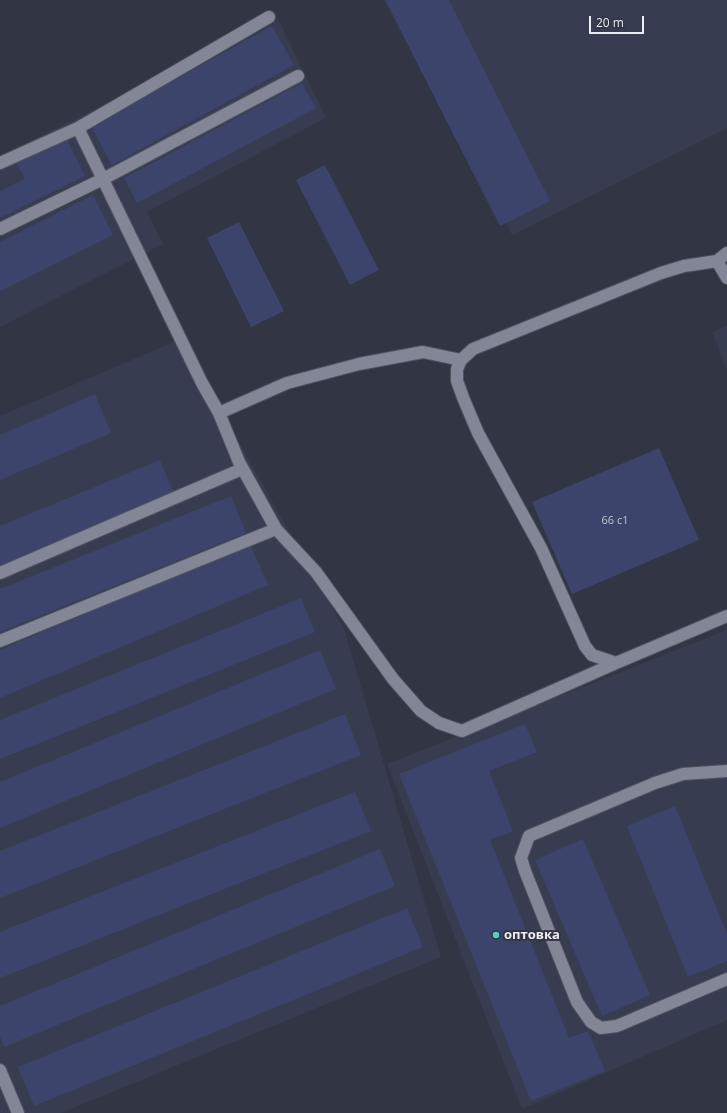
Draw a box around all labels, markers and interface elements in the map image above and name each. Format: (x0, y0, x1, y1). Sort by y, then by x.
scale bar (591, 8, 646, 34)
text: 20 m (596, 14, 624, 31)
house number: 66 с1 (602, 514, 628, 528)
place label: оптовка (504, 927, 560, 943)
marker: оптовка (491, 930, 501, 940)

